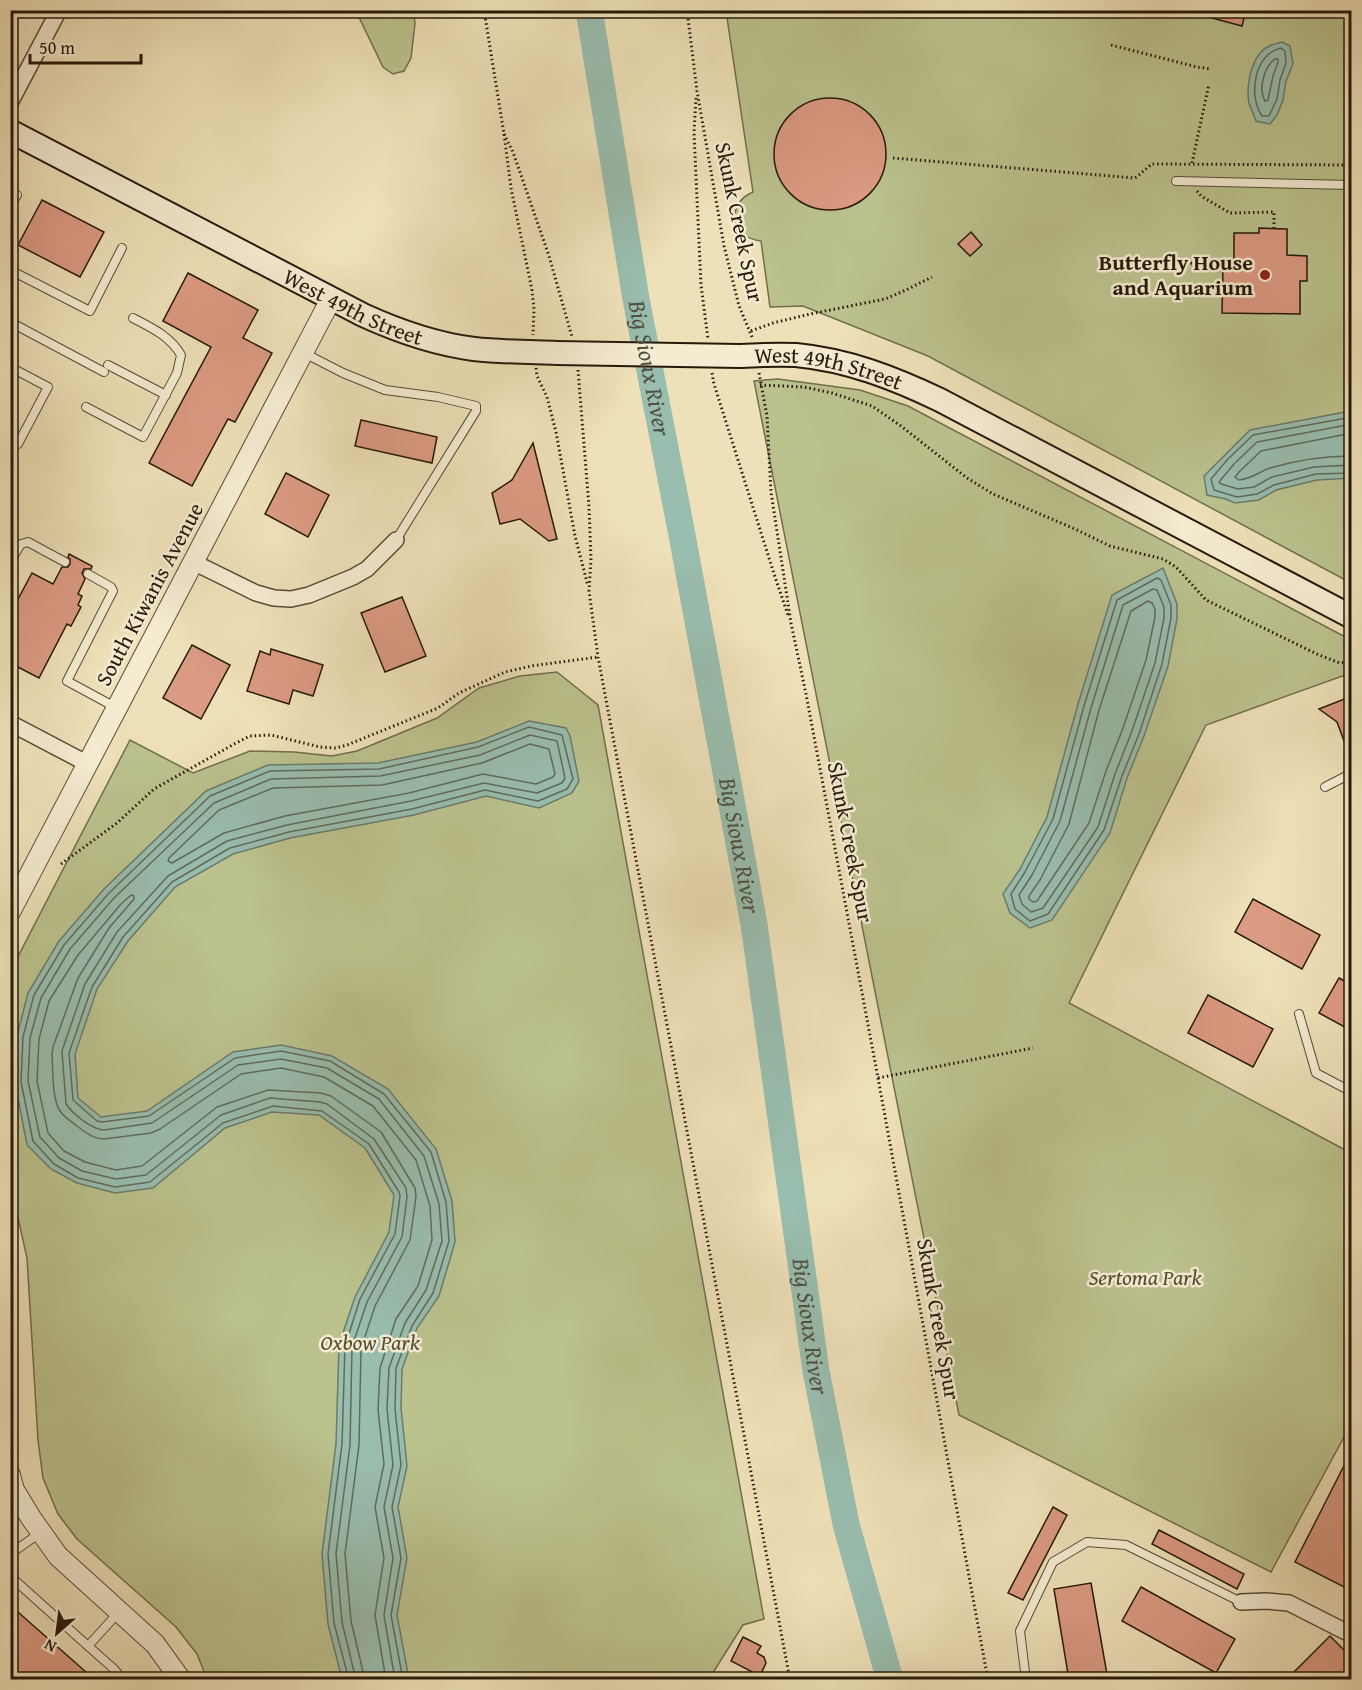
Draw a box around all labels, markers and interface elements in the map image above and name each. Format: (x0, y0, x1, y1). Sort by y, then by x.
scale bar (30, 27, 141, 65)
text: 50 m (39, 34, 75, 61)
street label: Skunk Creek Spur (707, 139, 773, 305)
place label: Butterfly House and Aquarium (1099, 246, 1253, 303)
street label: West 49th Street (278, 260, 427, 353)
marker: Butterfly House and Aquarium (1258, 268, 1272, 282)
water label: Big Sioux River (619, 296, 680, 440)
street label: West 49th Street (754, 339, 908, 398)
street label: South Kiwanis Avenue (87, 497, 211, 691)
street label: Skunk Creek Spur (820, 759, 882, 925)
water label: Big Sioux River (710, 774, 770, 917)
street label: Skunk Creek Spur (909, 1236, 969, 1402)
water label: Big Sioux River (783, 1255, 838, 1399)
park label: Sertoma Park (1088, 1261, 1203, 1293)
park label: Oxbow Park (320, 1326, 421, 1358)
north arrow (27, 1603, 87, 1663)
text: N (39, 1633, 60, 1659)

